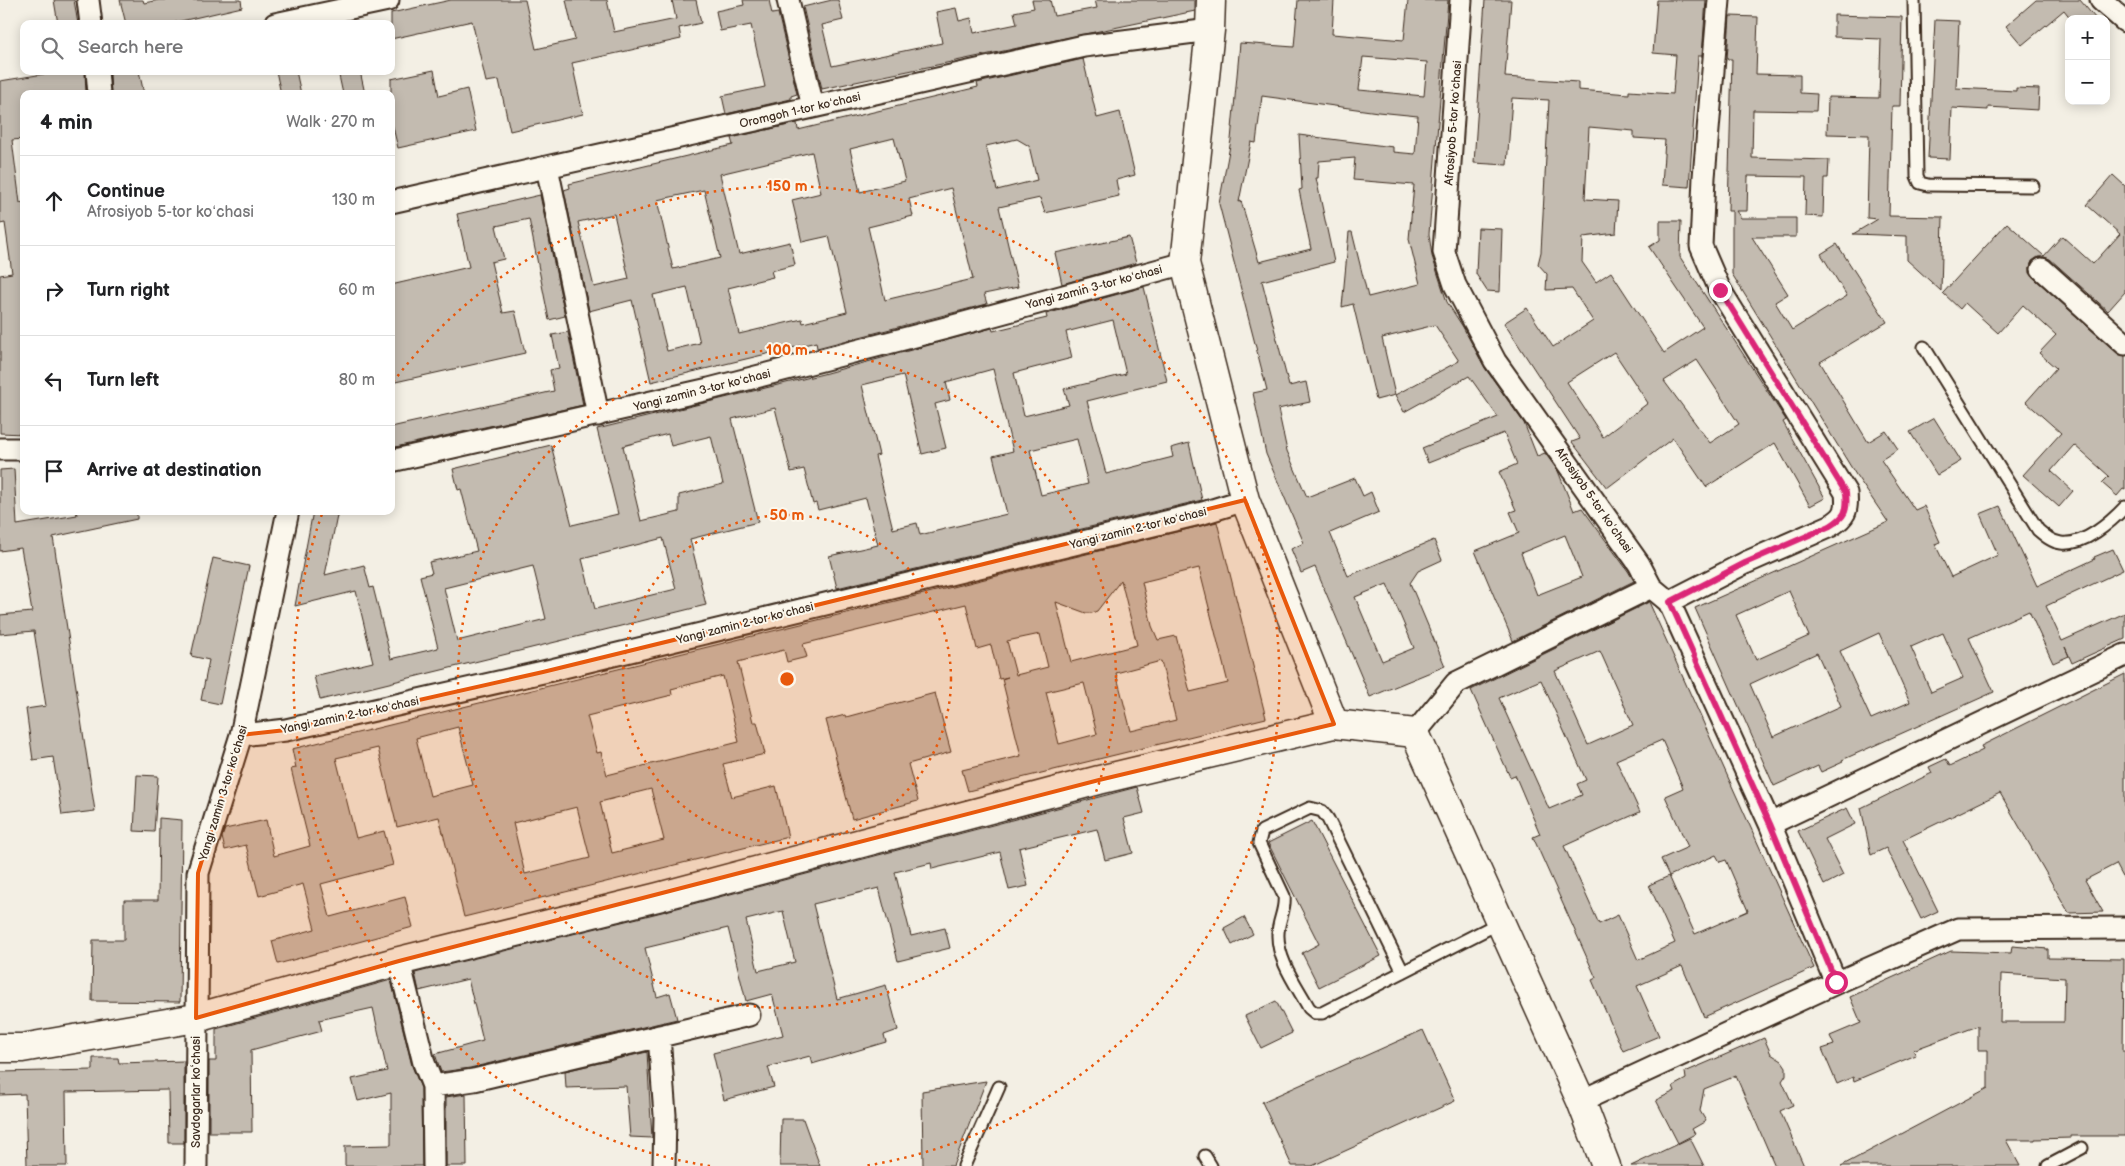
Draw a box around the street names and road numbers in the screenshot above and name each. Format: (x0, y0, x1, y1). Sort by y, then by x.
street label: Afrosiyob 5-tor koʻchasi (1442, 60, 1465, 186)
street label: Oromgoh 1-tor koʻchasi (738, 89, 862, 132)
street label: Yangi zamin 3-tor koʻchasi (1023, 262, 1164, 313)
street label: Yangi zamin 3-tor koʻchasi (631, 366, 772, 415)
street label: Afrosiyob 5-tor koʻchasi (1552, 445, 1636, 556)
street label: Yangi zamin 2-tor koʻchasi (1067, 504, 1208, 553)
street label: Yangi zamin 2-tor koʻchasi (674, 599, 815, 648)
street label: Yangi zamin 2-tor koʻchasi (279, 694, 421, 738)
street label: Yangi zamin 3-tor koʻchasi (195, 723, 251, 864)
street label: Savdogarlar koʻchasi (189, 1036, 204, 1148)

